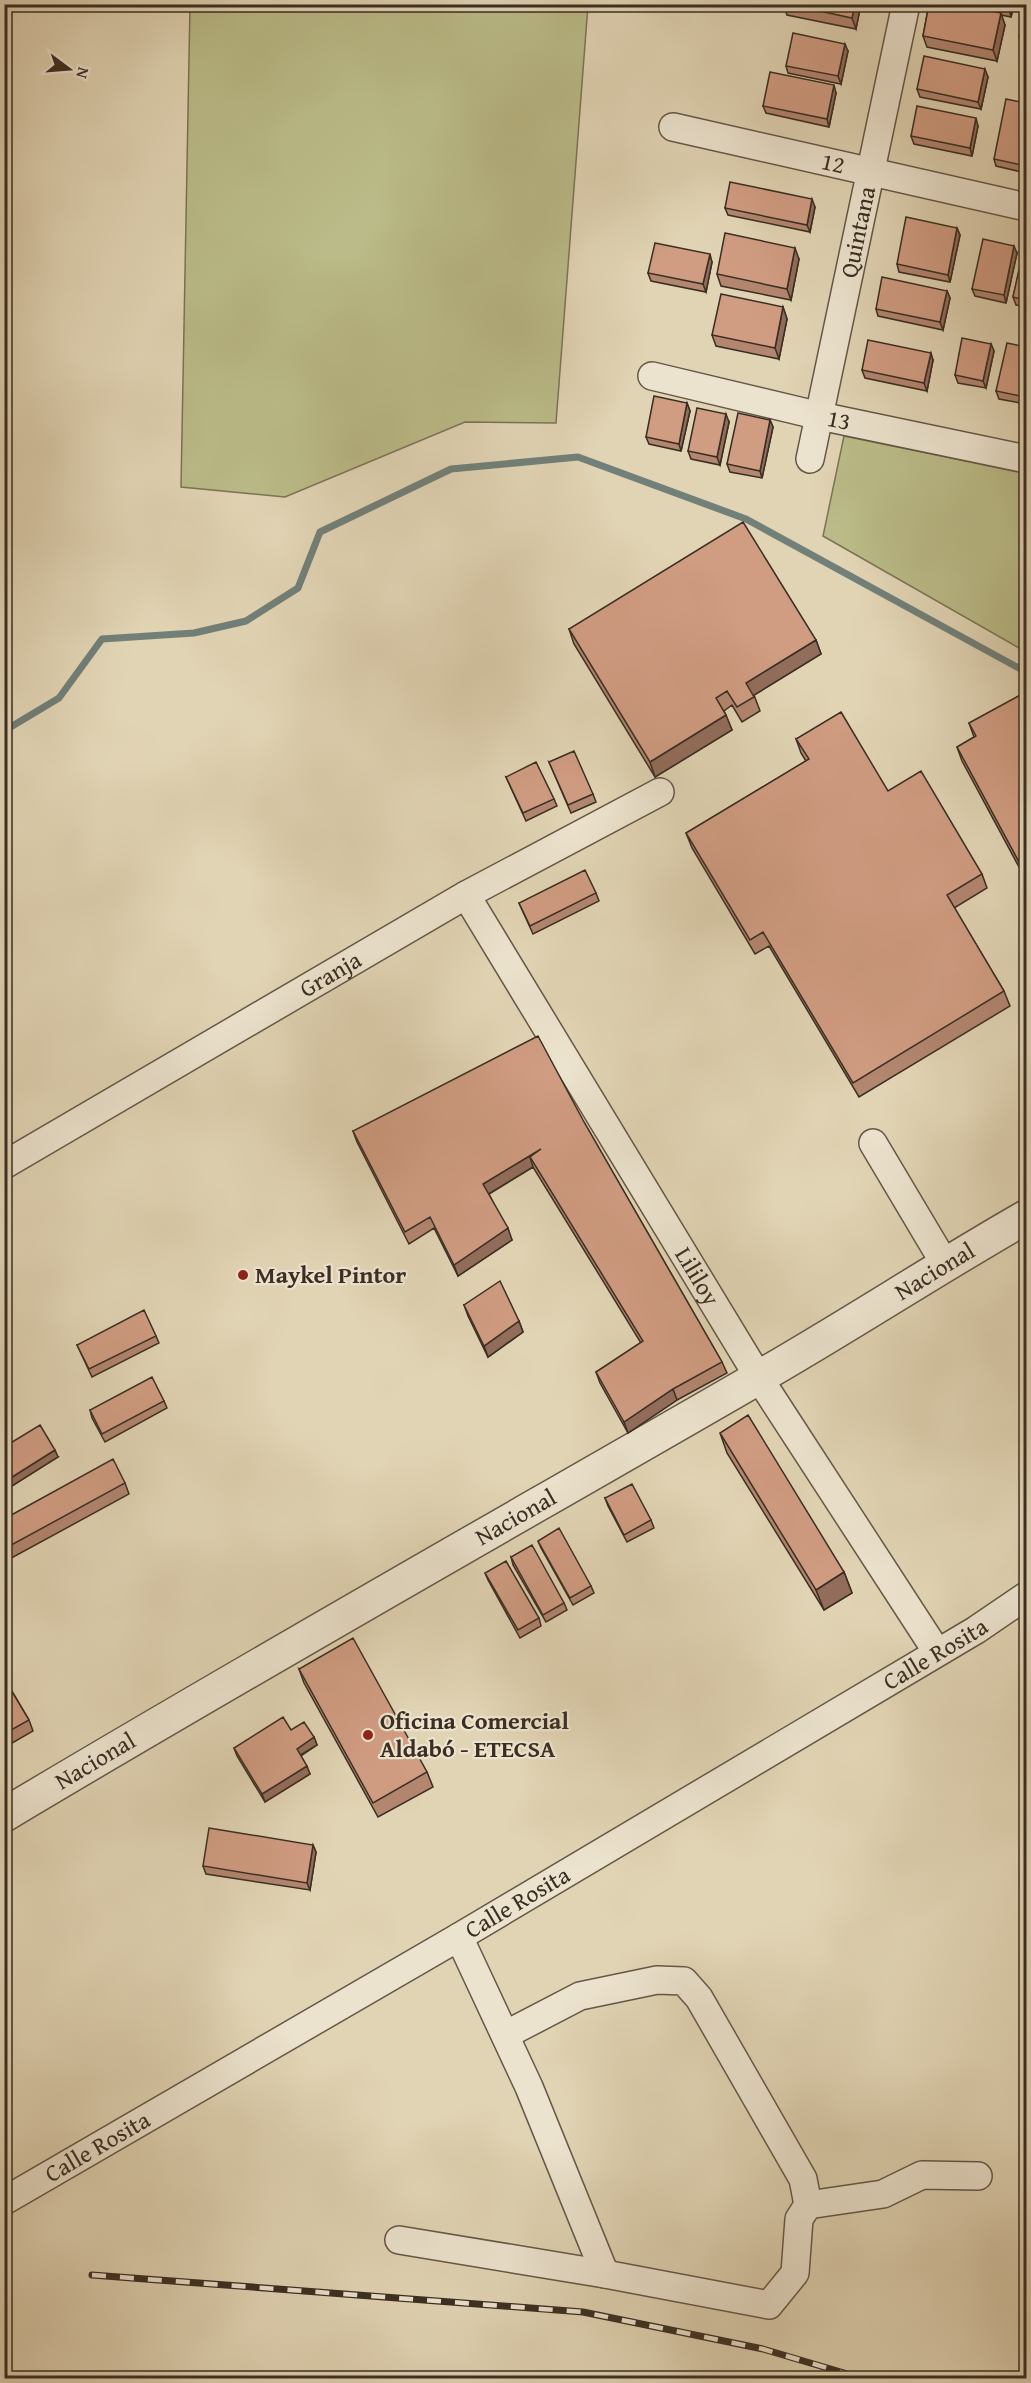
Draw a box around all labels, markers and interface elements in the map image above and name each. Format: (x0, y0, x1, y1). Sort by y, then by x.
north arrow (39, 39, 99, 99)
text: N (70, 65, 96, 82)
street label: 12 (818, 143, 848, 182)
street label: Quintana (831, 182, 884, 281)
street label: 13 (824, 400, 854, 439)
street label: Granja (293, 942, 368, 1006)
street label: Nacional (888, 1233, 981, 1309)
street label: Lililoy (666, 1240, 729, 1312)
place label: Maykel Pintor (255, 1257, 406, 1292)
marker: Maykel Pintor (236, 1268, 250, 1282)
street label: Nacional (468, 1479, 563, 1554)
street label: Calle Rosita (876, 1609, 995, 1699)
place label: Oficina Comercial Aldabó - ETECSA (380, 1703, 569, 1766)
street label: Nacional (48, 1723, 142, 1798)
marker: Oficina Comercial Aldabó - ETECSA (361, 1728, 375, 1742)
street label: Calle Rosita (458, 1857, 577, 1947)
street label: Calle Rosita (38, 2102, 157, 2191)

